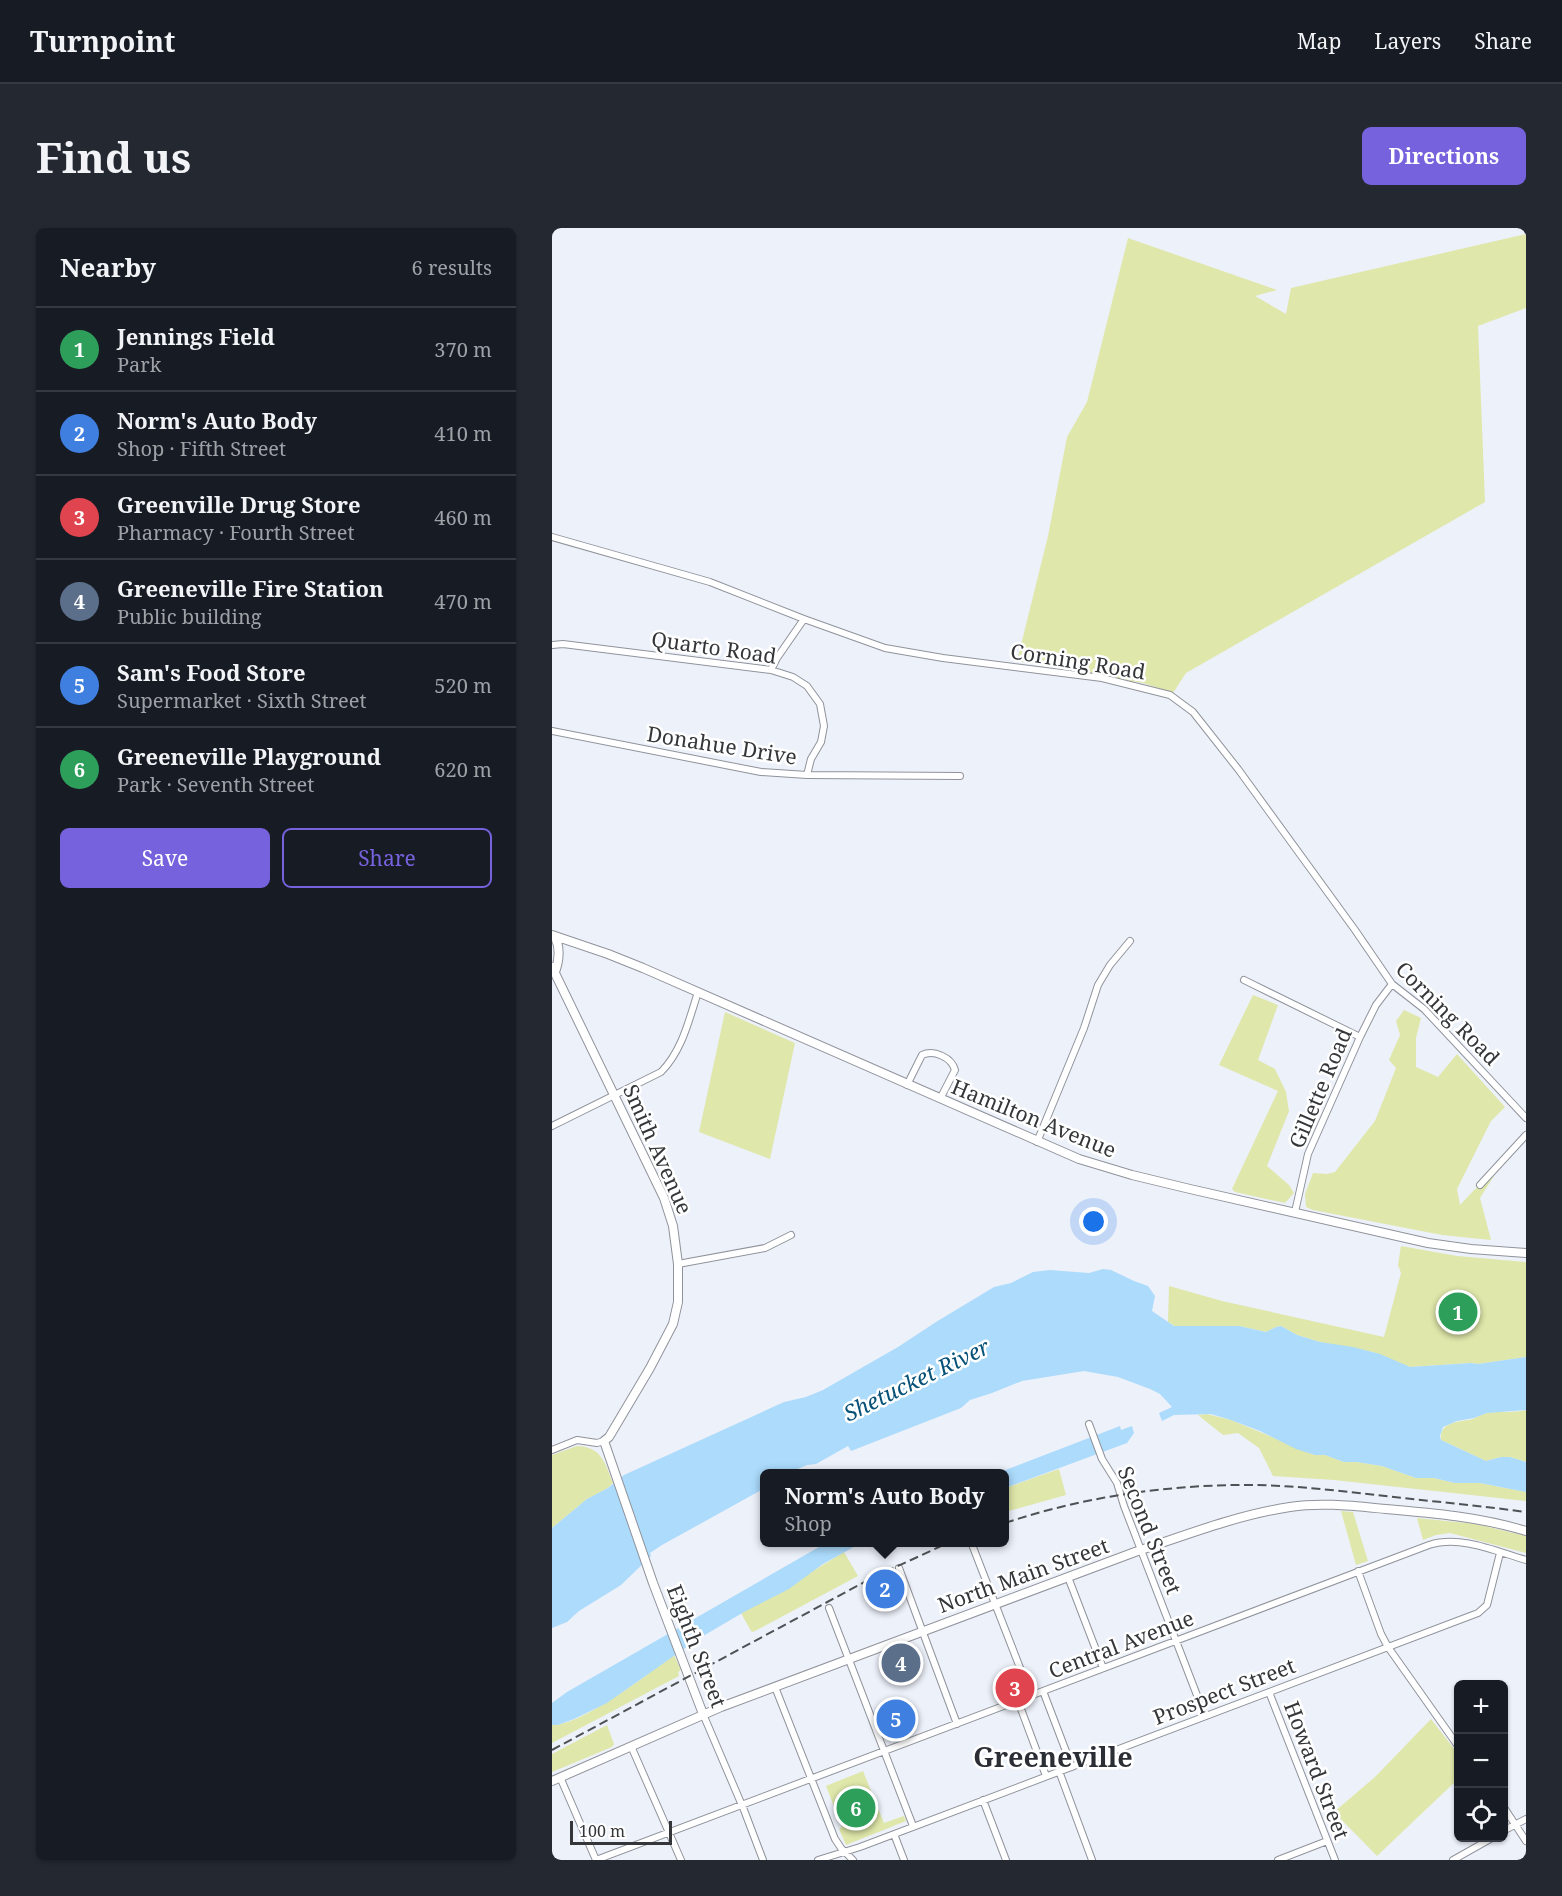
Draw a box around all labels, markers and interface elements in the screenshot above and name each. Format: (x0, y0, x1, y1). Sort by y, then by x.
text: Turnpoint (30, 22, 175, 60)
text: Map (1297, 27, 1341, 55)
text: Layers (1374, 27, 1441, 55)
text: Share (1474, 27, 1532, 55)
button: Directions (1362, 127, 1526, 185)
text: Find us (36, 128, 191, 185)
text: Nearby (60, 249, 156, 285)
text: 6 results (412, 254, 492, 281)
text: Jennings Field (117, 321, 275, 351)
text: 1 (74, 336, 85, 363)
text: 370 m (434, 336, 492, 363)
text: Park (117, 351, 161, 378)
text: Norm's Auto Body (117, 405, 317, 435)
text: 2 (74, 420, 85, 447)
text: 410 m (434, 420, 492, 447)
text: Shop · Fifth Street (117, 435, 286, 462)
text: Greenville Drug Store (117, 489, 361, 519)
text: 3 (74, 504, 85, 531)
text: 460 m (434, 504, 492, 531)
text: Pharmacy · Fourth Street (117, 519, 355, 546)
text: Greeneville Fire Station (117, 573, 384, 603)
text: 4 (74, 588, 85, 615)
text: 470 m (434, 588, 492, 615)
text: Public building (117, 603, 262, 630)
street label: Quarto Road (650, 624, 779, 670)
street label: Corning Road (1009, 637, 1147, 685)
text: Sam's Food Store (117, 657, 305, 687)
text: 5 (74, 672, 85, 699)
text: 520 m (434, 672, 492, 699)
text: Supermarket · Sixth Street (117, 687, 367, 714)
street label: Donahue Drive (645, 719, 799, 771)
text: Greeneville Playground (117, 741, 381, 771)
text: 6 (74, 756, 85, 783)
text: 620 m (434, 756, 492, 783)
text: Park · Seventh Street (117, 771, 314, 798)
button: Save (60, 828, 270, 888)
button: Share (282, 828, 492, 888)
street label: Corning Road (1390, 955, 1506, 1071)
street label: Gillette Road (1282, 1023, 1358, 1152)
street label: Hamilton Avenue (948, 1072, 1120, 1164)
street label: Smith Avenue (617, 1080, 699, 1218)
your location (1079, 1207, 1108, 1236)
pin: 1 (1438, 1290, 1478, 1334)
water label: Shetucket River (838, 1330, 995, 1427)
street label: Second Street (1112, 1462, 1188, 1598)
popup (760, 1469, 1009, 1547)
text: Norm's Auto Body (784, 1480, 985, 1510)
text: Shop (784, 1510, 832, 1537)
street label: North Main Street (934, 1531, 1112, 1619)
pin: 2 (866, 1566, 904, 1612)
street label: Eighth Street (661, 1581, 733, 1711)
street label: Central Avenue (1044, 1603, 1198, 1685)
pin: 4 (882, 1640, 920, 1686)
street label: Prospect Street (1149, 1651, 1299, 1731)
pin: 3 (996, 1666, 1034, 1710)
map controls (1454, 1680, 1508, 1842)
button: + (1454, 1680, 1508, 1734)
pin: 5 (876, 1696, 916, 1742)
street label: Howard Street (1278, 1697, 1356, 1843)
button: − (1454, 1734, 1508, 1788)
district label: Greeneville (973, 1738, 1133, 1775)
pin: 6 (836, 1786, 876, 1830)
button: locate (1454, 1788, 1508, 1842)
scale bar (570, 1818, 672, 1846)
text: 100 m (579, 1820, 625, 1842)

